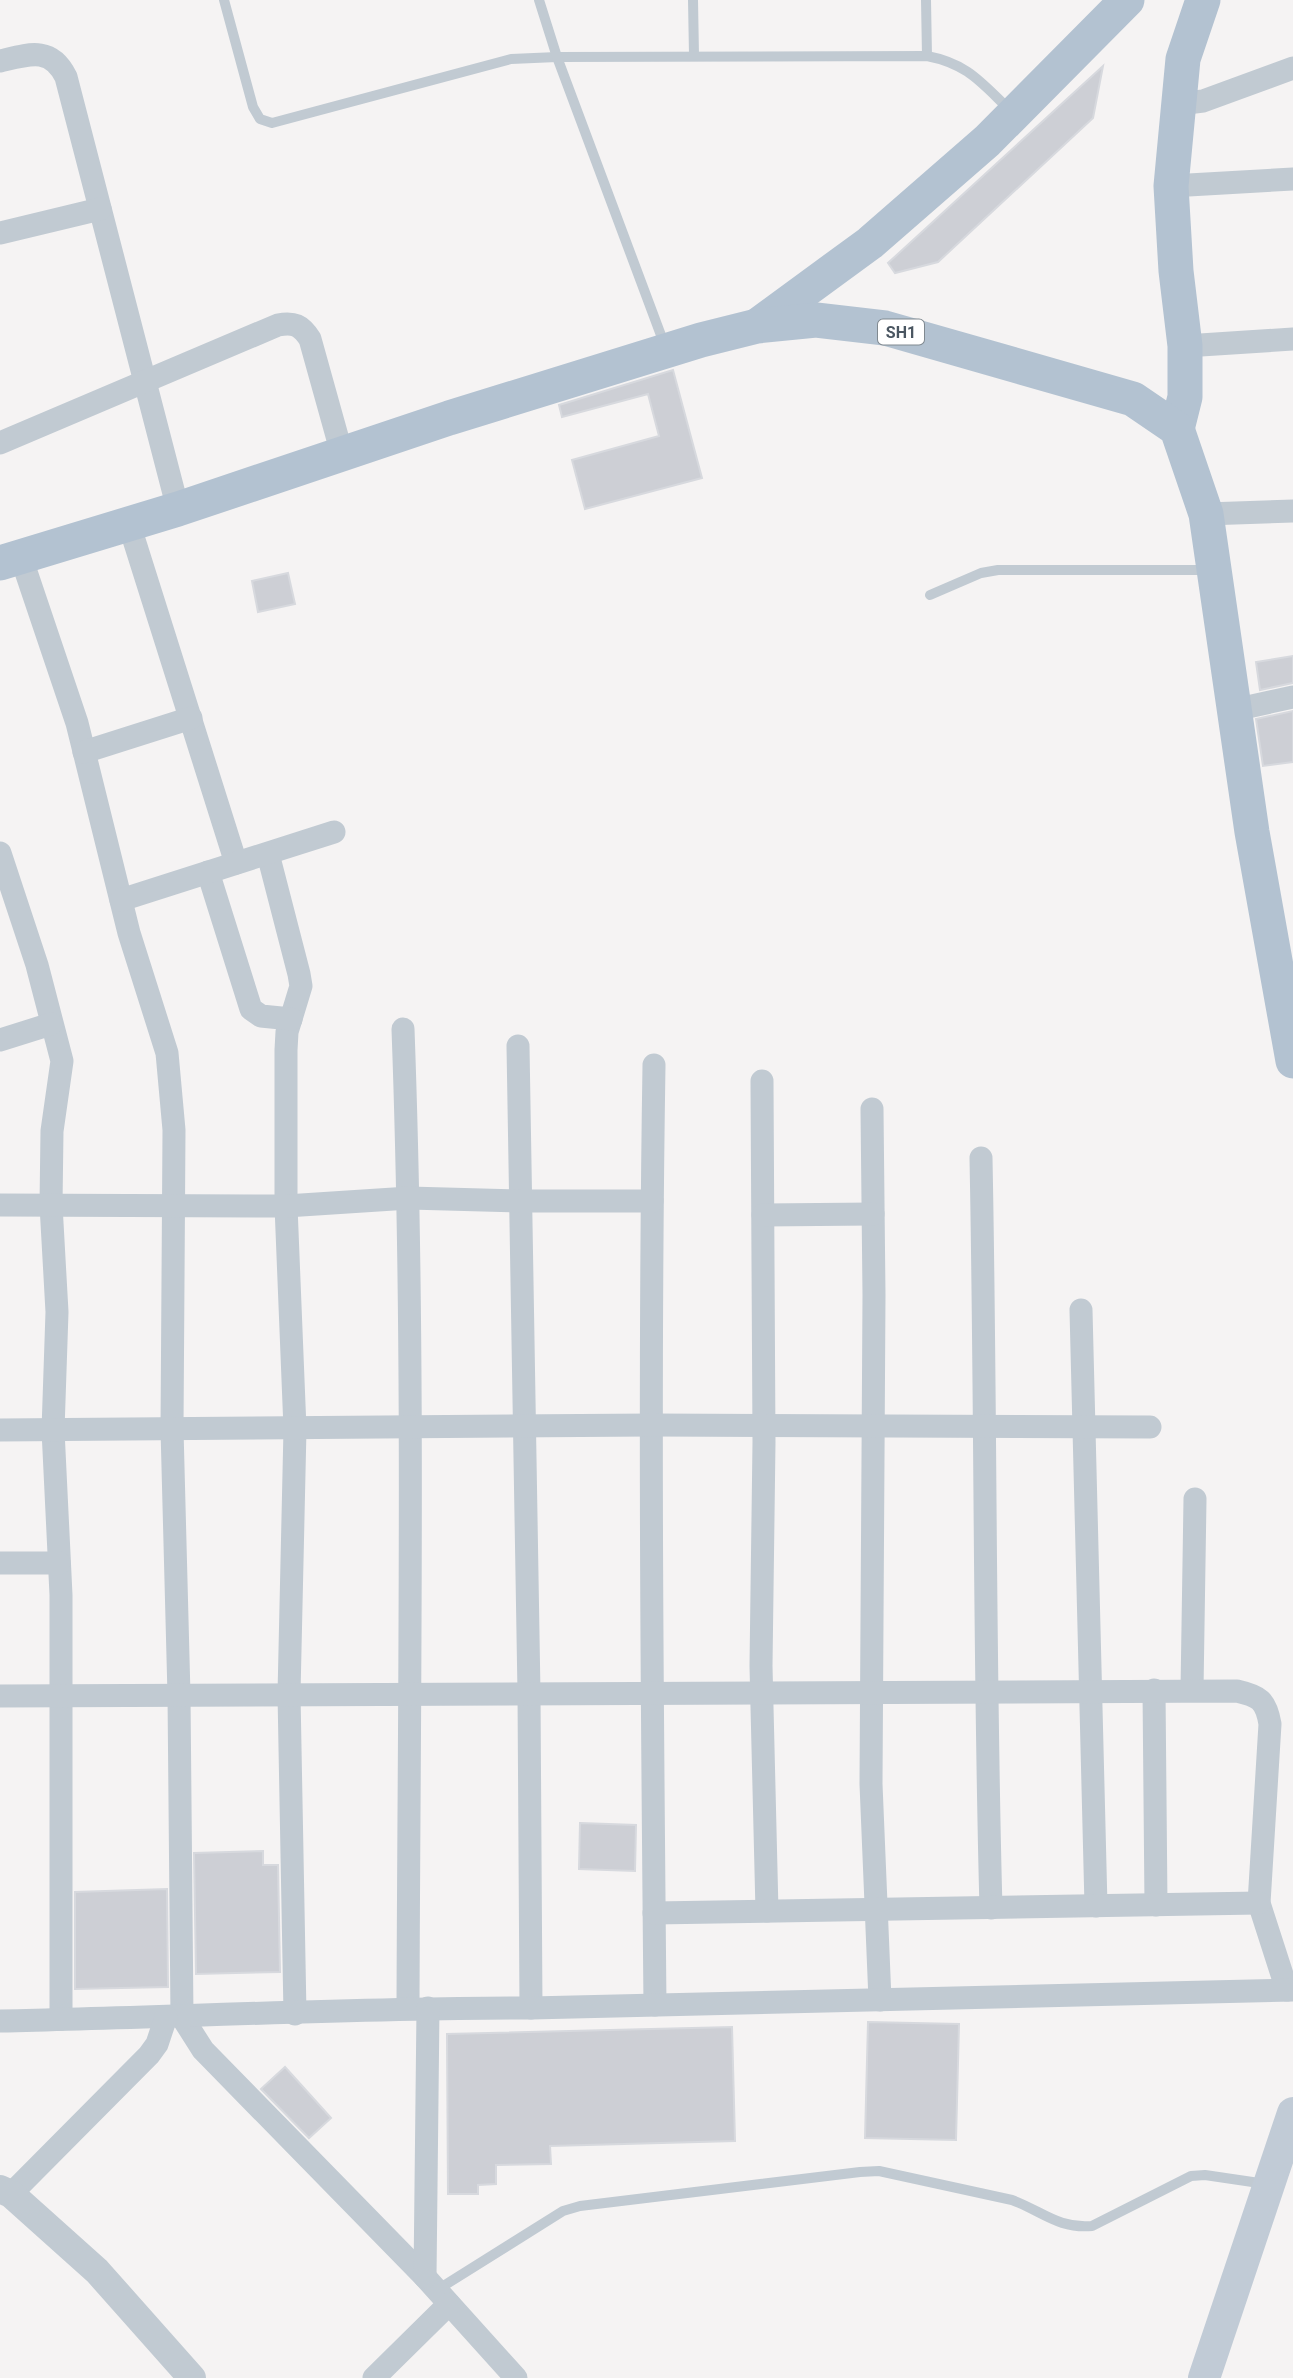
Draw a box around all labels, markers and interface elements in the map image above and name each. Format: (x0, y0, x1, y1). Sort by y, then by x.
road number: SH1 (878, 320, 924, 344)

